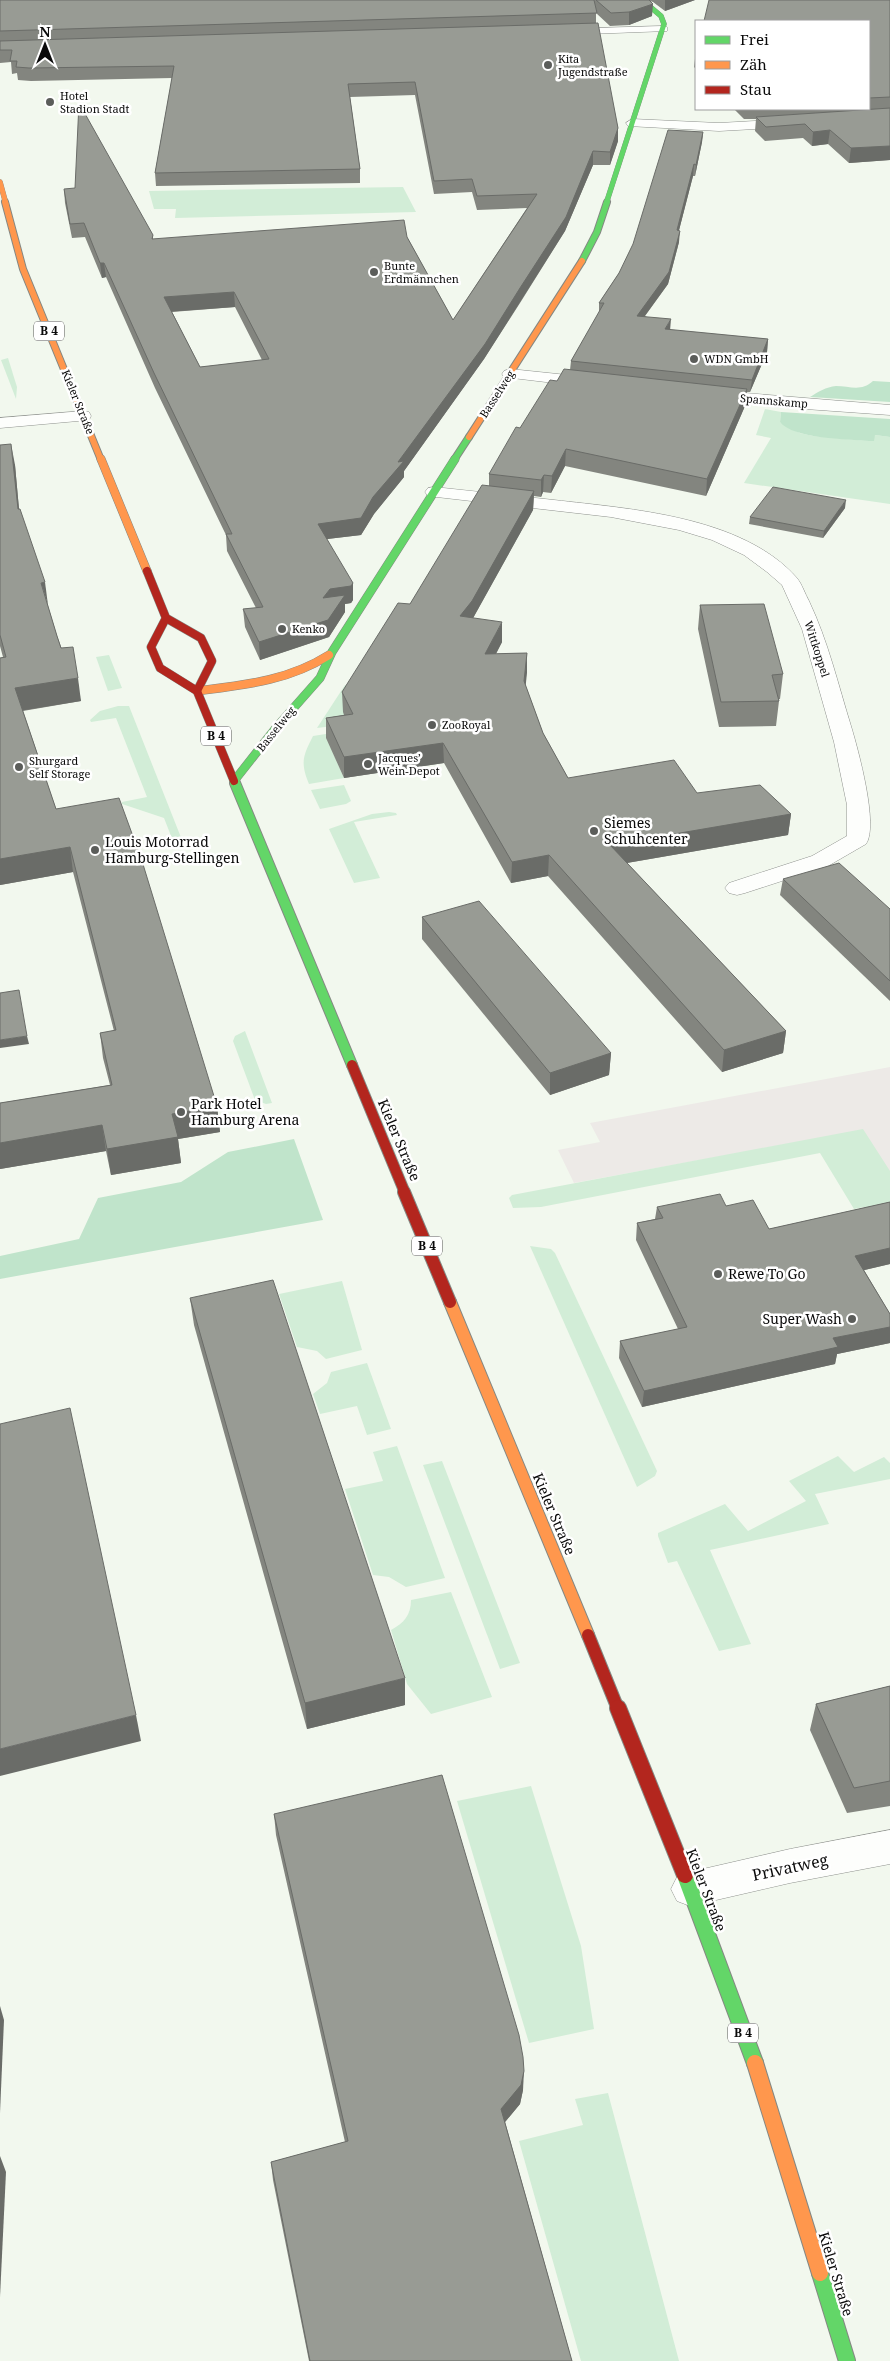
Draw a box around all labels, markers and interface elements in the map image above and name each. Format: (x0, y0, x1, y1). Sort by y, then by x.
north arrow (20, 20, 70, 70)
legend (695, 20, 870, 110)
text: N (39, 22, 51, 41)
text: Frei (740, 29, 769, 49)
place label: Kita Jugendstraße (557, 51, 628, 79)
text: Zäh (740, 54, 767, 74)
marker: Kita Jugendstraße (542, 59, 554, 71)
text: Stau (740, 79, 772, 99)
place label: Hotel Stadion Stadt (60, 88, 129, 116)
marker: Hotel Stadion Stadt (44, 96, 56, 108)
place label: Bunte Erdmännchen (384, 258, 459, 286)
marker: Bunte Erdmännchen (368, 266, 380, 278)
road number: B 4 (34, 322, 64, 341)
place label: WDN GmbH (704, 351, 769, 366)
marker: WDN GmbH (688, 353, 700, 365)
street label: Kieler Straße (59, 367, 98, 436)
street label: Basselweg (476, 367, 518, 420)
street label: Spannskamp (740, 390, 809, 411)
street label: Wittkoppel (801, 619, 834, 679)
place label: Kenko (292, 621, 325, 636)
marker: Kenko (276, 623, 288, 635)
street label: Basselweg (253, 703, 298, 754)
place label: ZooRoyal (442, 717, 491, 732)
marker: ZooRoyal (426, 719, 438, 731)
road number: B 4 (201, 726, 231, 746)
place label: Jacques’ Wein-Depot (377, 750, 440, 778)
place label: Shurgard Self Storage (29, 753, 90, 781)
marker: Jacques’ Wein-Depot (362, 758, 374, 770)
marker: Shurgard Self Storage (13, 761, 25, 773)
place label: Siemes Schuhcenter (604, 813, 688, 848)
marker: Siemes Schuhcenter (588, 825, 600, 837)
place label: Louis Motorrad Hamburg-Stellingen (105, 832, 239, 867)
marker: Louis Motorrad Hamburg-Stellingen (89, 844, 101, 856)
place label: Park Hotel Hamburg Arena (191, 1094, 299, 1129)
street label: Kieler Straße (374, 1096, 425, 1184)
marker: Park Hotel Hamburg Arena (175, 1106, 187, 1118)
road number: B 4 (412, 1236, 442, 1256)
place label: Rewe To Go (728, 1264, 806, 1283)
marker: Rewe To Go (712, 1268, 724, 1280)
place label: Super Wash (762, 1309, 842, 1328)
marker: Super Wash (846, 1313, 858, 1325)
street label: Kieler Straße (529, 1470, 580, 1558)
street label: Kieler Straße (682, 1846, 731, 1934)
street label: Privatweg (750, 1848, 830, 1886)
road number: B 4 (728, 2024, 758, 2042)
street label: Kieler Straße (815, 2229, 858, 2318)

